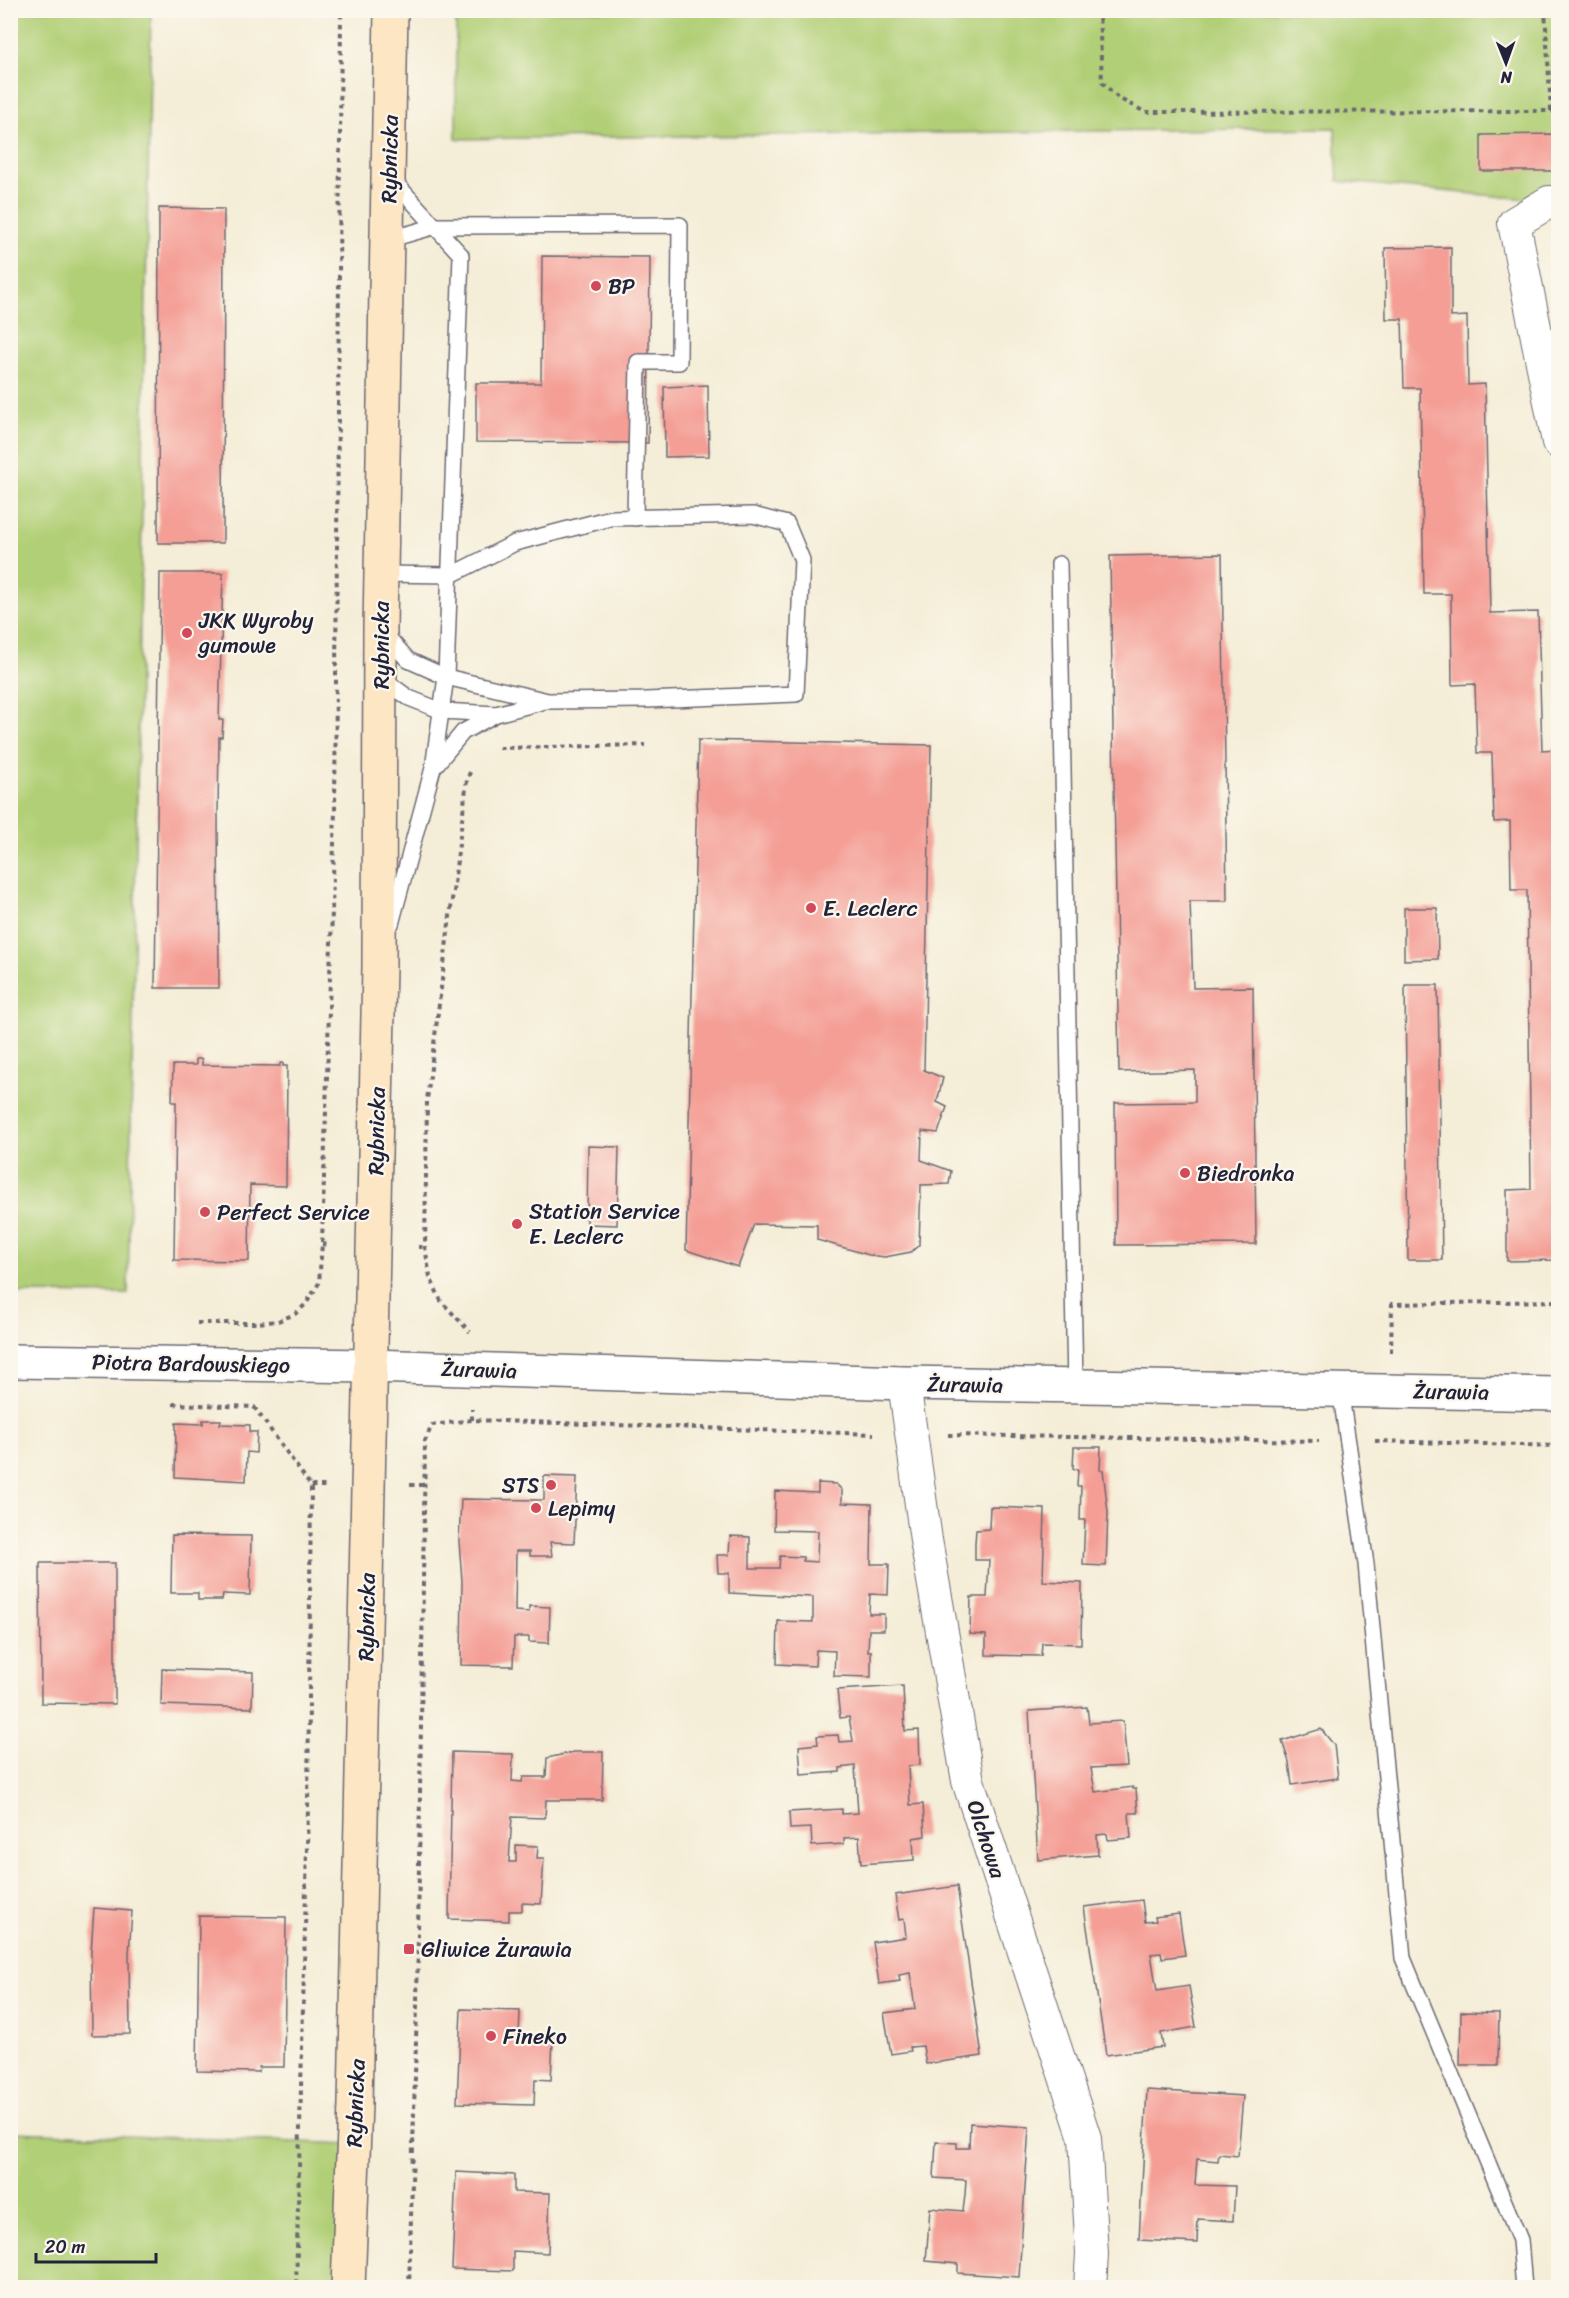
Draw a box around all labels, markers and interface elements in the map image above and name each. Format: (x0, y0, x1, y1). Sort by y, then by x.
north arrow (1476, 33, 1536, 93)
text: N (1500, 63, 1513, 92)
street label: Rybnicka (369, 114, 410, 203)
place label: BP (608, 267, 635, 306)
marker: BP (589, 279, 603, 293)
street label: Rybnicka (362, 600, 401, 689)
place label: JKK Wyroby gumowe (197, 601, 314, 665)
marker: JKK Wyroby gumowe (180, 626, 194, 640)
place label: E. Leclerc (823, 889, 918, 928)
marker: E. Leclerc (804, 901, 818, 915)
street label: Rybnicka (356, 1086, 397, 1175)
place label: Biedronka (1197, 1154, 1294, 1193)
marker: Biedronka (1178, 1166, 1192, 1180)
place label: Station Service E. Leclerc (529, 1192, 680, 1256)
place label: Perfect Service (217, 1193, 370, 1232)
marker: Perfect Service (198, 1205, 212, 1219)
marker: Station Service E. Leclerc (510, 1217, 524, 1231)
street label: Piotra Bardowskiego (92, 1342, 290, 1385)
street label: Żurawia (440, 1349, 518, 1390)
street label: Żurawia (927, 1364, 1003, 1405)
street label: Żurawia (1413, 1371, 1489, 1412)
place label: STS (502, 1466, 539, 1505)
marker: STS (544, 1478, 558, 1492)
place label: Lepimy (548, 1489, 616, 1528)
marker: Lepimy (529, 1501, 543, 1515)
street label: Rybnicka (346, 1572, 387, 1661)
street label: Olchowa (956, 1795, 1018, 1884)
place label: Gliwice Żurawia (421, 1930, 572, 1969)
marker: Gliwice Żurawia (402, 1942, 416, 1956)
place label: Fineko (503, 2017, 567, 2056)
marker: Fineko (484, 2029, 498, 2043)
street label: Rybnicka (334, 2057, 377, 2148)
scale bar (36, 2226, 156, 2264)
text: 20 m (45, 2231, 85, 2263)

